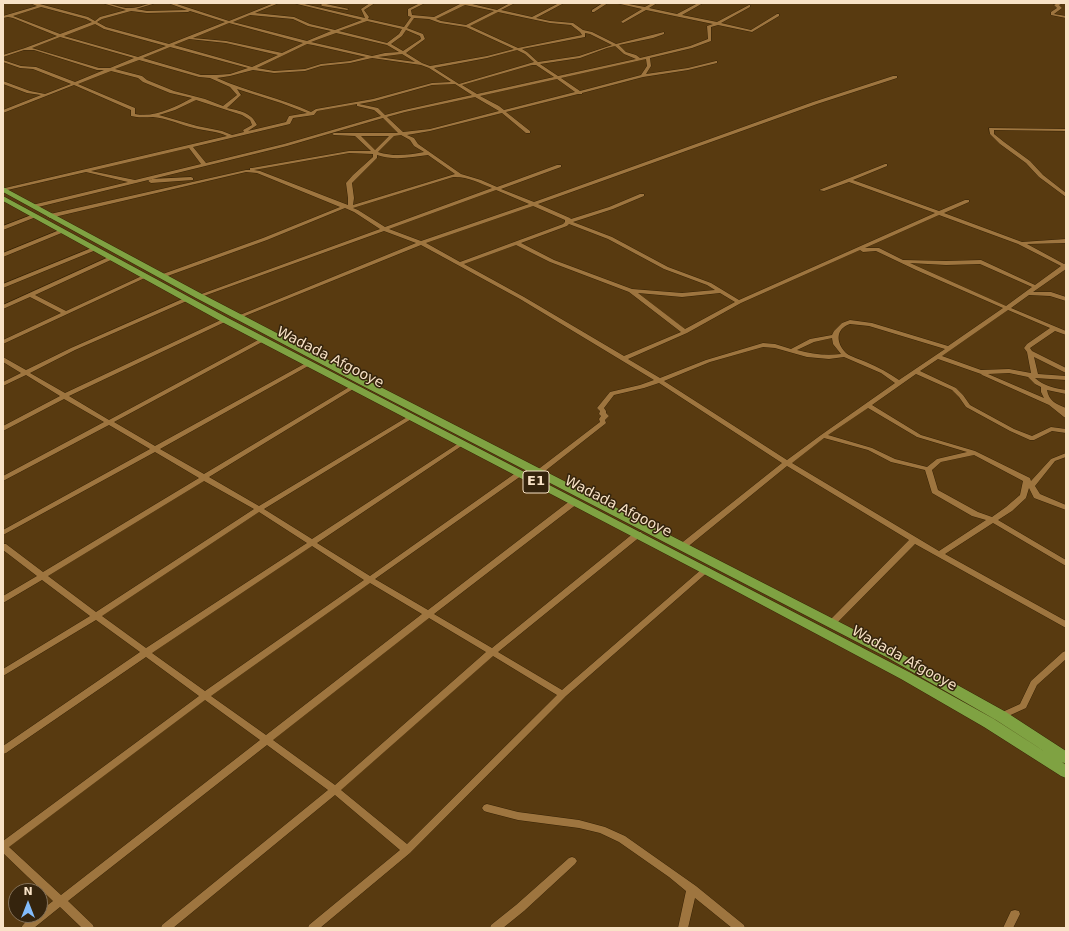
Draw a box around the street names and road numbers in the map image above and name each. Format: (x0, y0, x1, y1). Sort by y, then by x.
street label: Wadada Afgooye (274, 324, 386, 392)
road number: E1 (523, 471, 549, 493)
street label: Wadada Afgooye (562, 473, 674, 541)
street label: Wadada Afgooye (848, 623, 960, 695)

